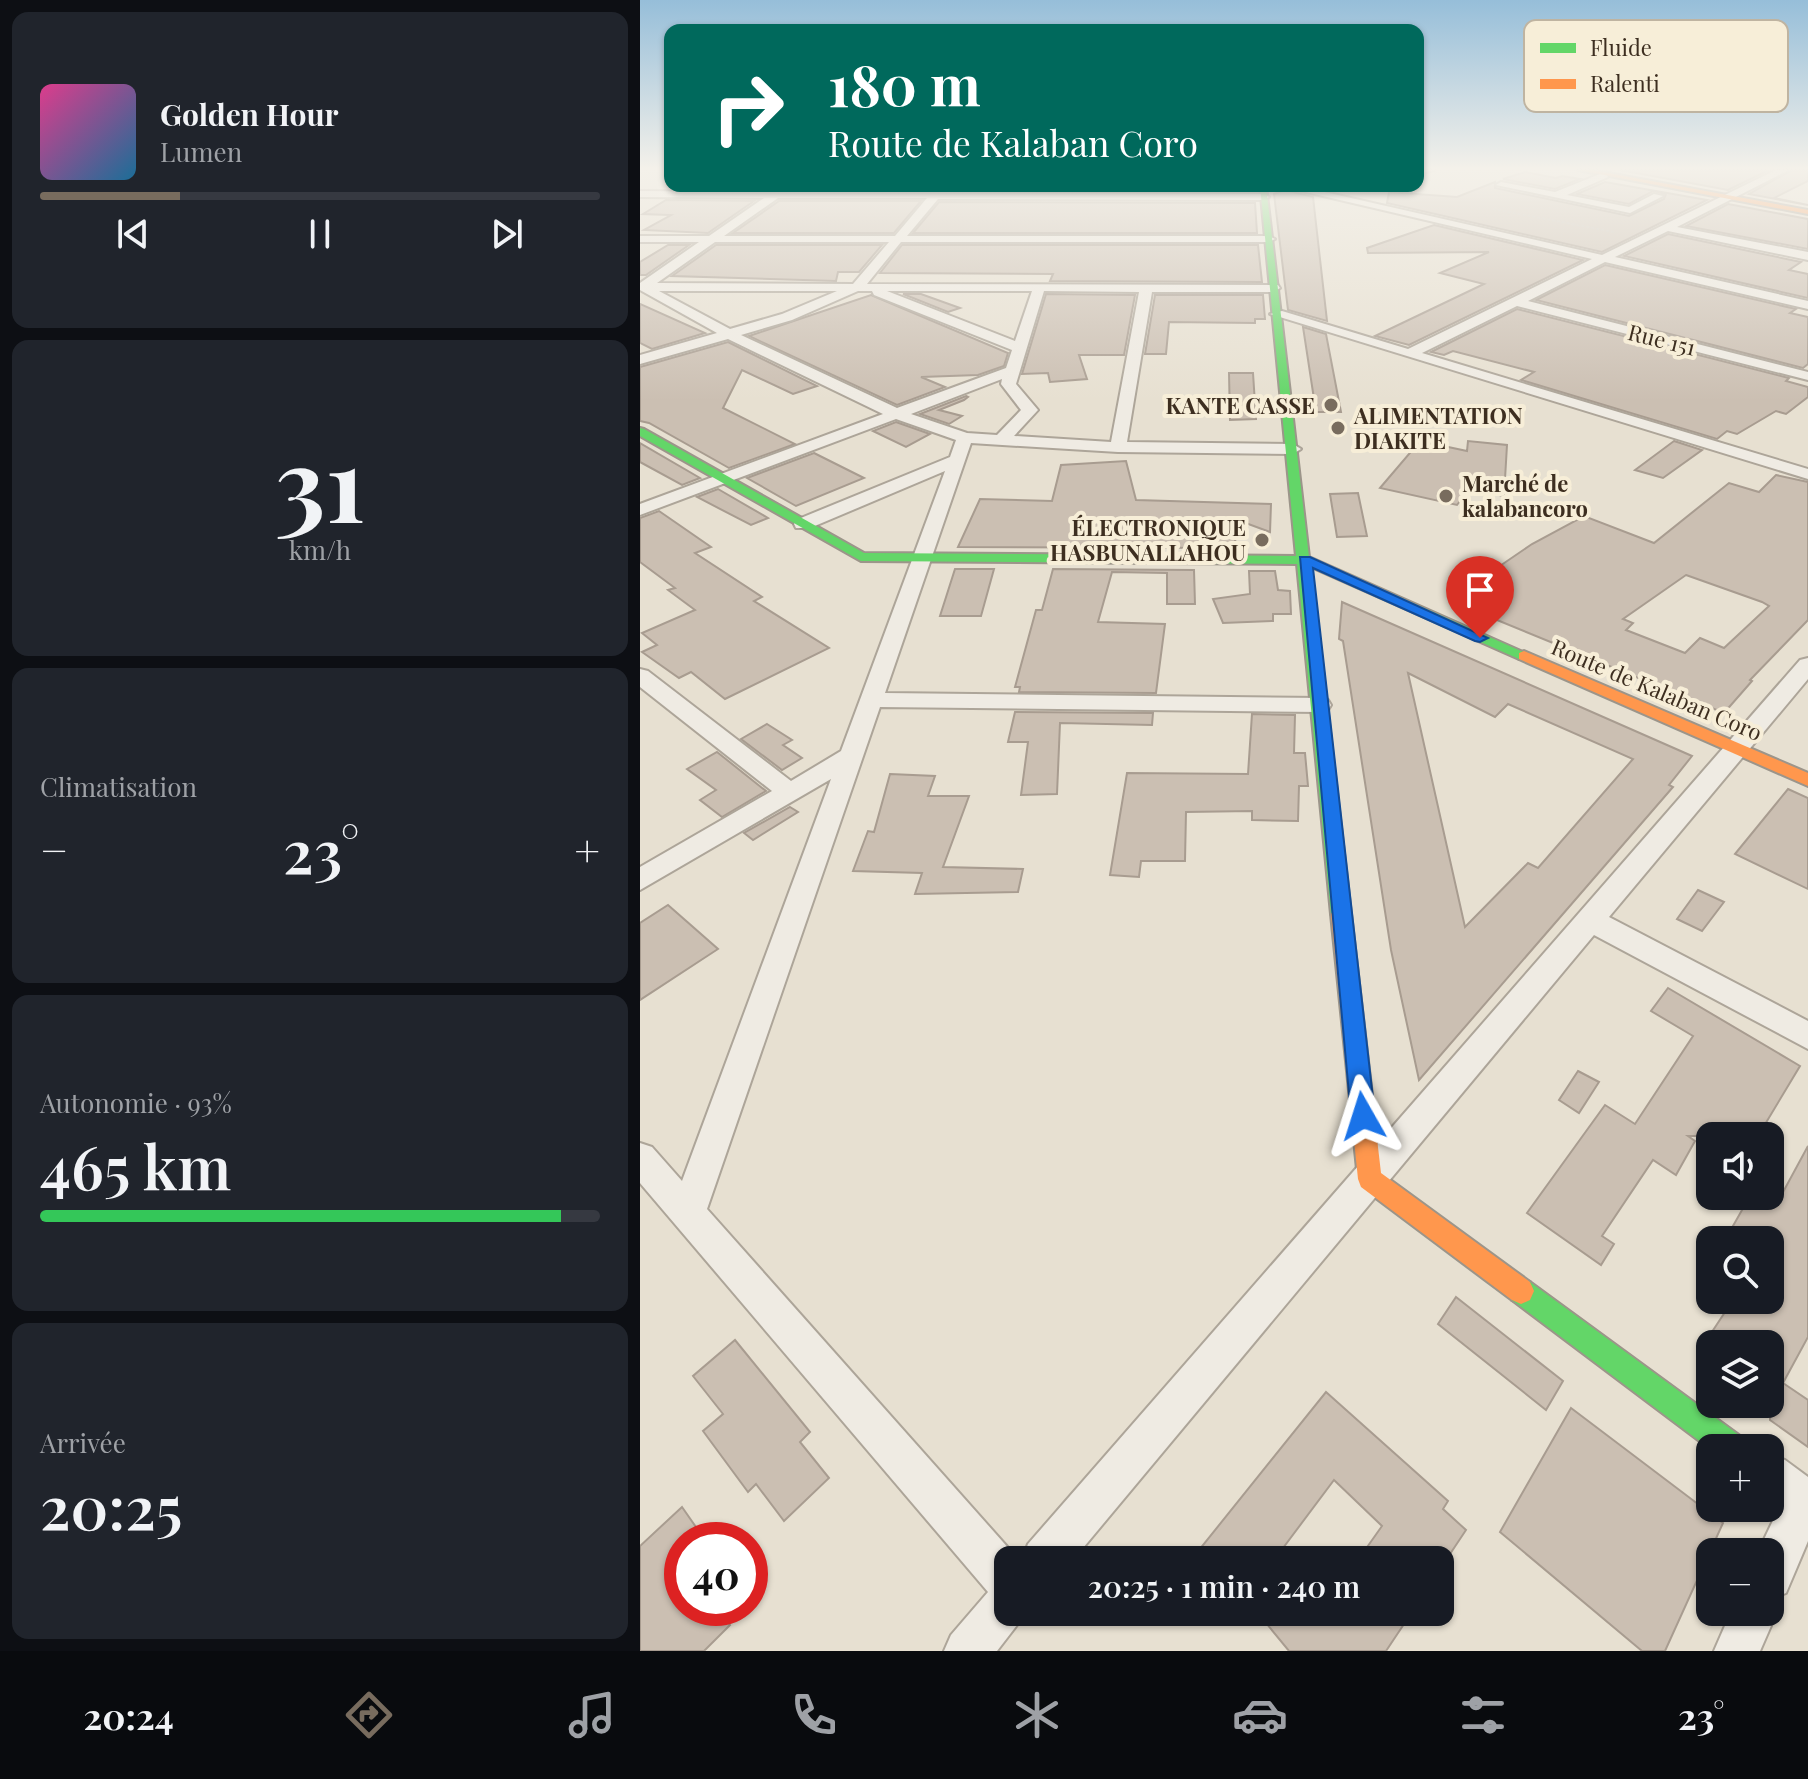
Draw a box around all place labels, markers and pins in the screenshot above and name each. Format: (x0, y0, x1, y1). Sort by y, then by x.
place label: KANTE CASSE (1166, 390, 1315, 420)
marker: KANTE CASSE (1322, 396, 1340, 414)
place label: ALIMENTATION DIAKITE (1353, 400, 1523, 455)
marker: ALIMENTATION DIAKITE (1329, 419, 1347, 437)
place label: Marché de kalabancoro (1462, 468, 1588, 523)
marker: Marché de kalabancoro (1437, 487, 1455, 505)
place label: ÉLECTRONIQUE HASBUNALLAHOU (1050, 512, 1246, 567)
marker: ÉLECTRONIQUE HASBUNALLAHOU (1253, 531, 1271, 549)
pin (1446, 556, 1514, 638)

